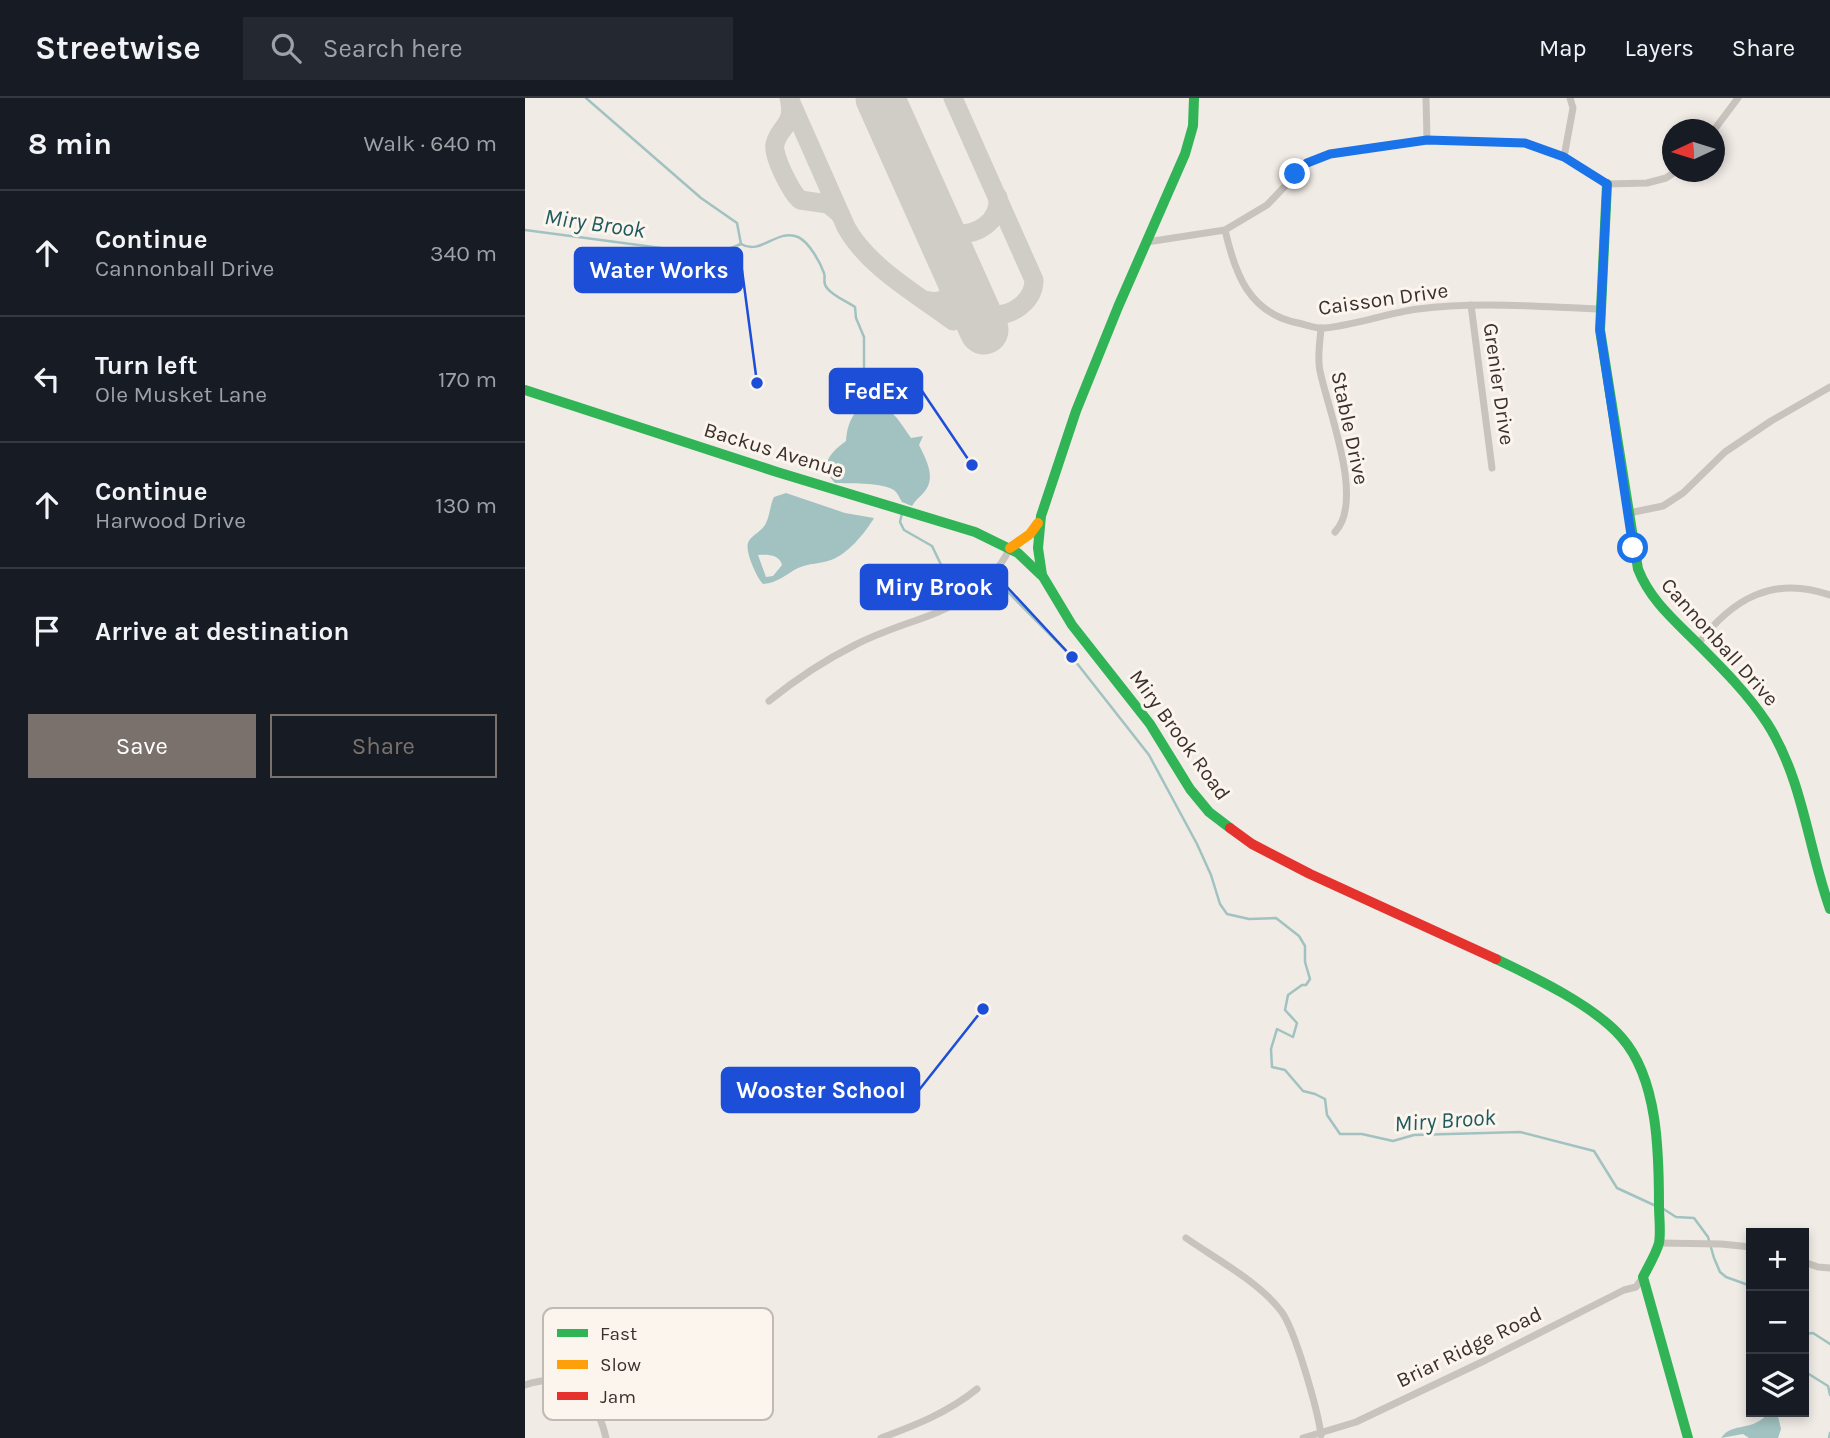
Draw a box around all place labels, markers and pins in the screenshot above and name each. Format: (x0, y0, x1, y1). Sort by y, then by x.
callout: Water Works (575, 248, 742, 292)
callout: FedEx (830, 369, 922, 413)
callout: Miry Brook (861, 565, 1007, 609)
callout: Wooster School (722, 1068, 919, 1112)

